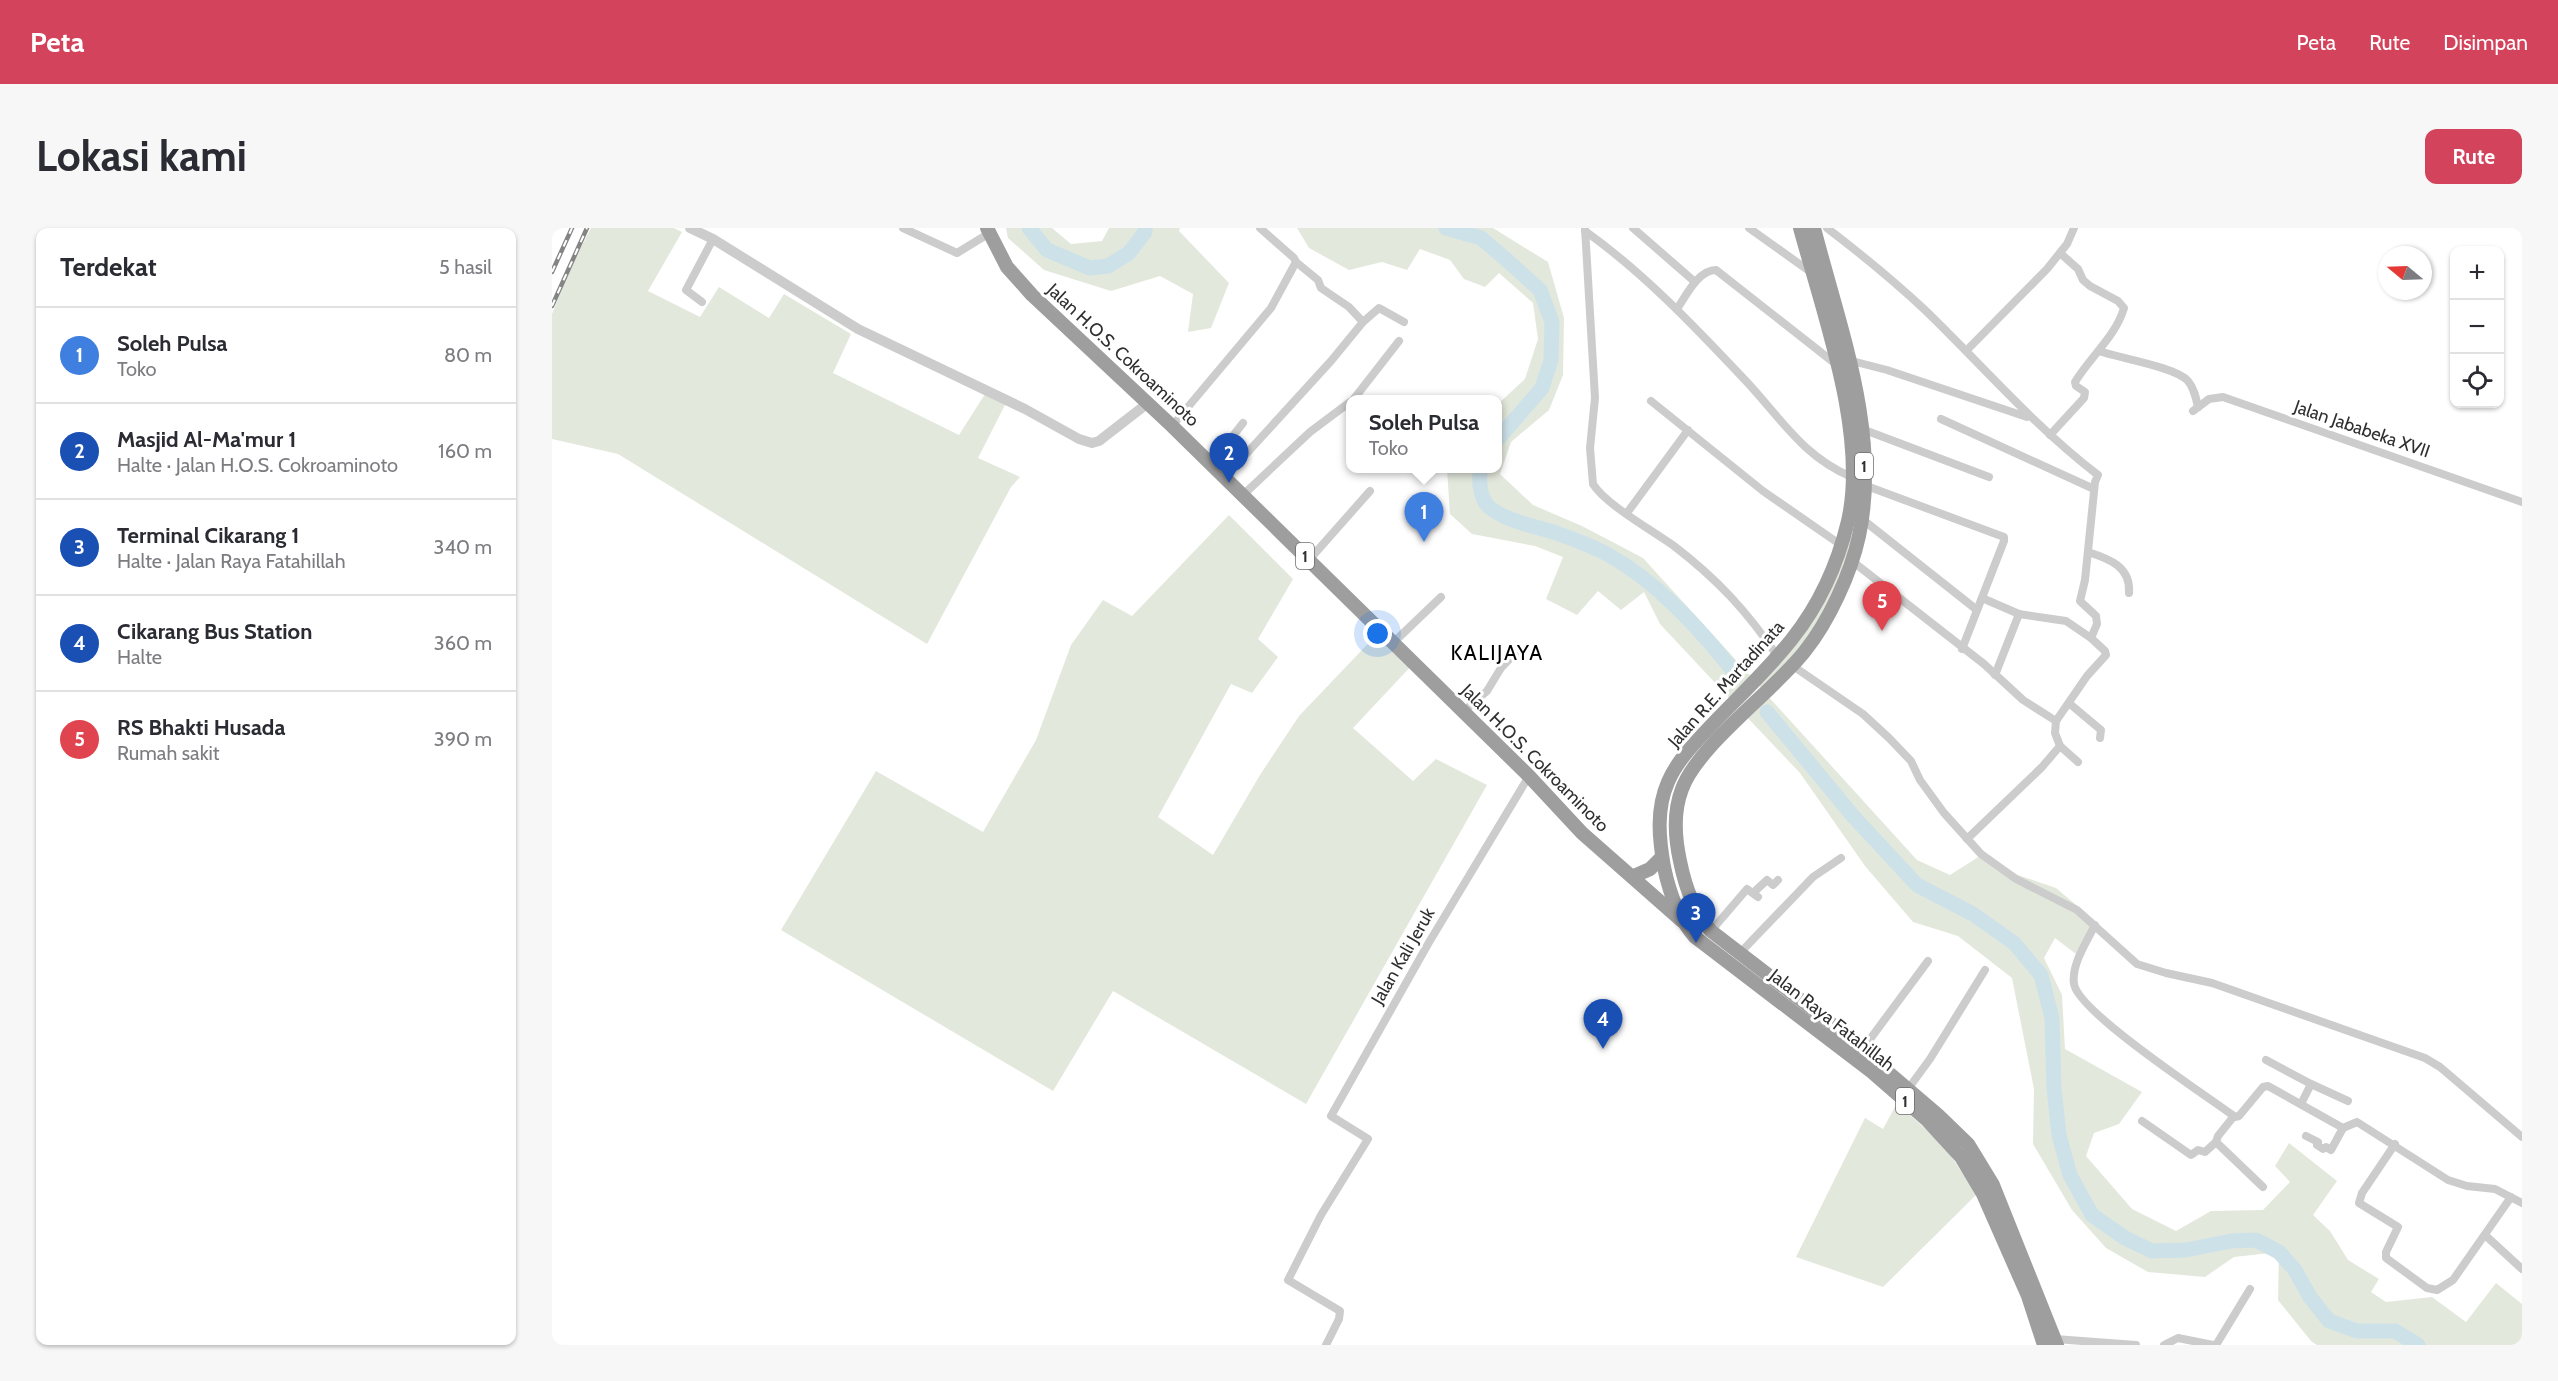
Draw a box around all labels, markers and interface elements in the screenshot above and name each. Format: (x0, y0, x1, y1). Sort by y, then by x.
text: Peta (30, 25, 84, 59)
text: Peta (2297, 30, 2336, 55)
text: Rute (2369, 30, 2410, 55)
text: Disimpan (2443, 30, 2528, 55)
button: Rute (2425, 129, 2522, 184)
text: Lokasi kami (36, 130, 247, 182)
north arrow (2378, 246, 2432, 300)
map controls (2450, 246, 2504, 408)
button: + (2450, 246, 2504, 300)
text: Terdekat (60, 251, 157, 283)
text: 5 hasil (439, 255, 492, 279)
street label: Jalan H.O.S. Cokroaminoto (1042, 278, 1204, 431)
button: − (2450, 300, 2504, 354)
text: Soleh Pulsa (117, 330, 228, 357)
text: 1 (76, 343, 83, 367)
text: 80 m (444, 343, 492, 367)
button: locate (2450, 354, 2504, 408)
text: Toko (117, 357, 157, 381)
popup (1346, 395, 1502, 473)
street label: Jalan Jababeka XVII (2290, 395, 2433, 463)
text: Soleh Pulsa (1369, 409, 1479, 436)
text: Masjid Al-Ma'mur 1 (117, 426, 296, 453)
pin: 2 (1210, 434, 1248, 483)
text: Toko (1369, 436, 1408, 460)
text: 2 (74, 439, 85, 463)
text: 160 m (438, 439, 492, 463)
text: Halte · Jalan H.O.S. Cokroaminoto (117, 453, 398, 477)
road number: 1 (1855, 453, 1873, 479)
pin: 1 (1404, 492, 1444, 542)
text: Terminal Cikarang 1 (117, 522, 299, 549)
text: 3 (74, 535, 85, 559)
text: 340 m (434, 535, 492, 559)
road number: 1 (1296, 543, 1314, 569)
text: Halte · Jalan Raya Fatahillah (117, 549, 346, 573)
pin: 5 (1862, 582, 1902, 631)
street label: Jalan R.E. Martadinata (1663, 616, 1789, 753)
text: Cikarang Bus Station (117, 618, 312, 645)
your location (1363, 619, 1392, 648)
text: 4 (73, 631, 86, 655)
text: 360 m (434, 631, 492, 655)
district label: KALIJAYA (1450, 640, 1544, 665)
text: Halte (117, 645, 162, 669)
street label: Jalan H.O.S. Cokroaminoto (1456, 679, 1614, 837)
text: RS Bhakti Husada (117, 714, 285, 741)
text: 5 (74, 727, 85, 751)
text: 390 m (434, 727, 492, 751)
text: Rumah sakit (117, 741, 220, 765)
pin: 3 (1676, 894, 1716, 943)
street label: Jalan Kali Jeruk (1366, 903, 1440, 1009)
street label: Jalan Raya Fatahillah (1764, 964, 1899, 1076)
pin: 4 (1584, 1000, 1622, 1049)
road number: 1 (1896, 1088, 1914, 1114)

